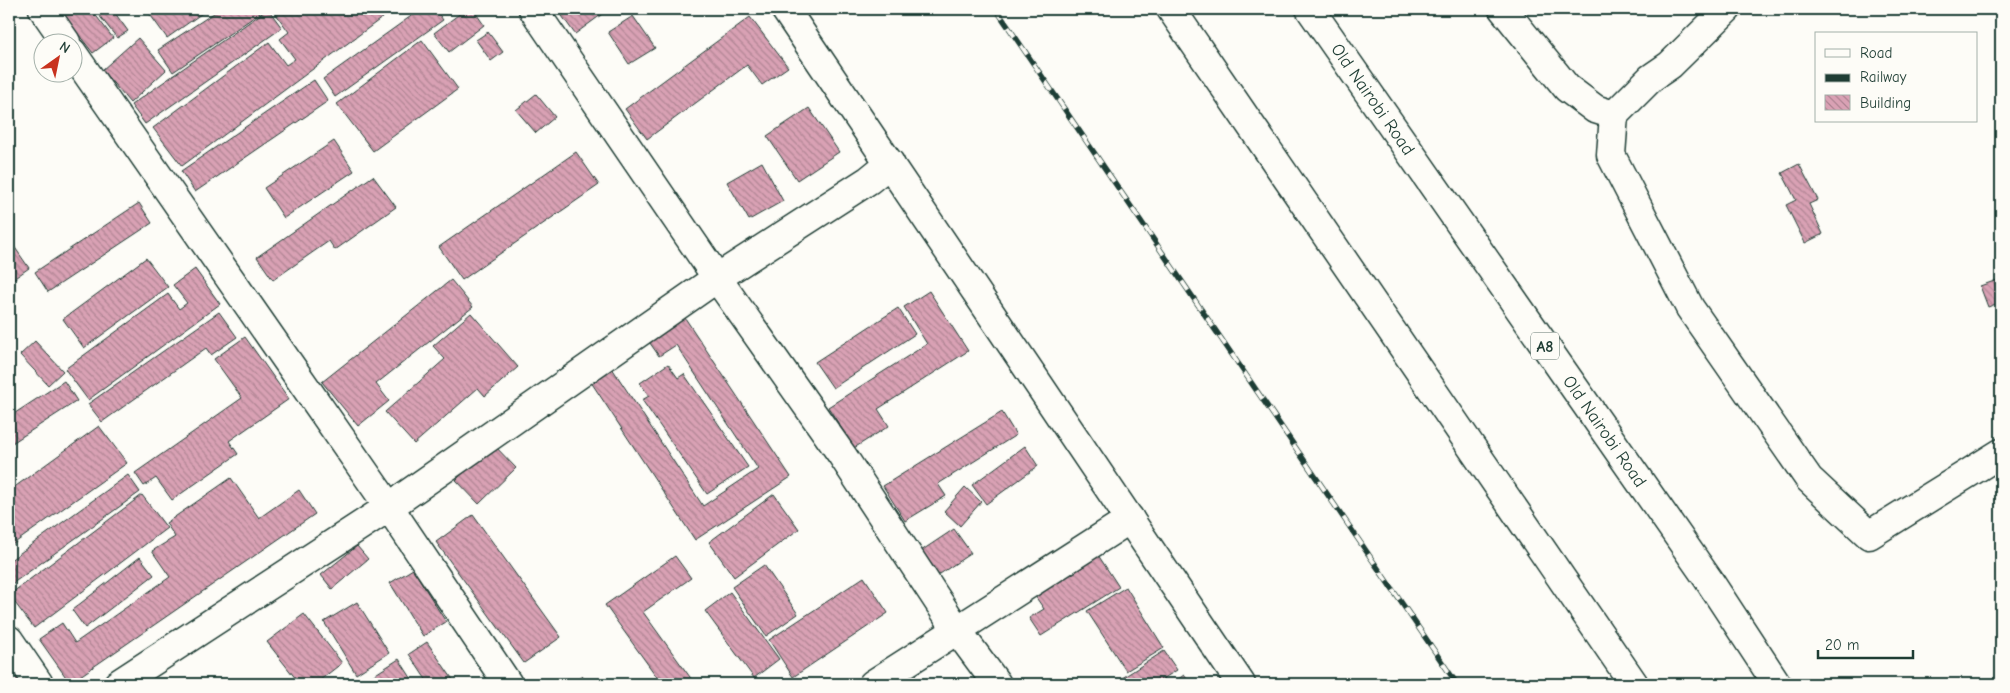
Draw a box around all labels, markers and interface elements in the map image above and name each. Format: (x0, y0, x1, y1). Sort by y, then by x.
north arrow (32, 32, 82, 82)
legend (1815, 32, 1978, 122)
text: N (56, 38, 73, 57)
street label: Old Nairobi Road (1326, 40, 1419, 159)
text: Road (1860, 44, 1892, 62)
text: Railway (1860, 68, 1907, 86)
text: Building (1860, 94, 1911, 112)
road number: A8 (1531, 332, 1559, 360)
street label: Old Nairobi Road (1558, 372, 1651, 491)
scale bar (1818, 628, 1912, 660)
text: 20 m (1825, 636, 1859, 654)

